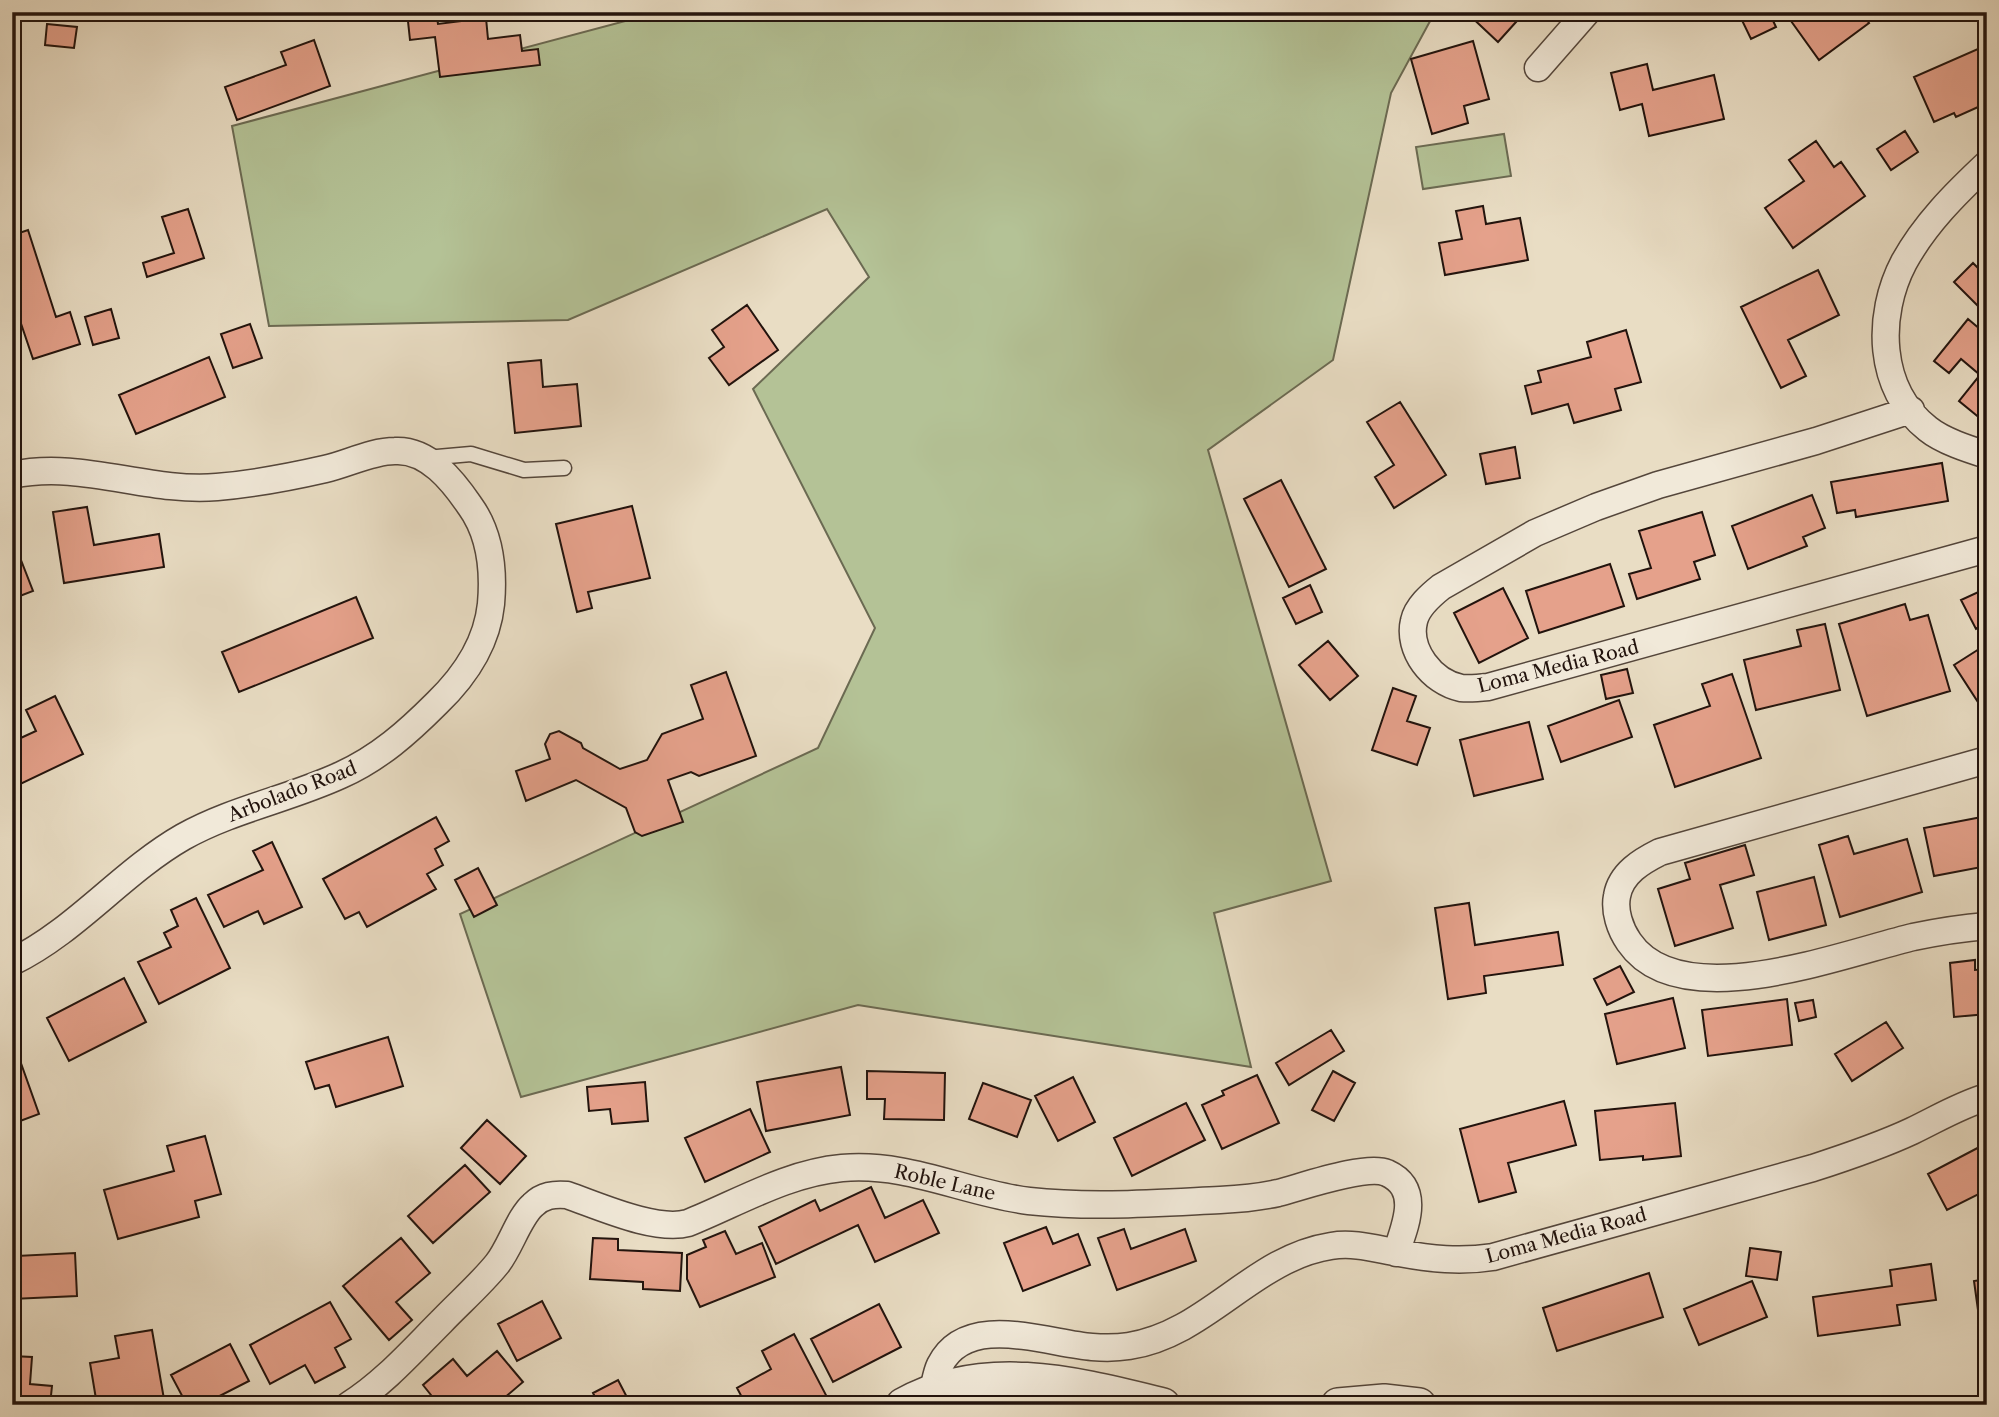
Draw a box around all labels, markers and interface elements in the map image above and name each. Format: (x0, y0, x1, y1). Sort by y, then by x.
street label: Loma Media Road (1475, 635, 1641, 698)
street label: Arbolado Road (224, 756, 360, 827)
street label: Roble Lane (892, 1160, 998, 1205)
street label: Loma Media Road (1483, 1203, 1649, 1268)

